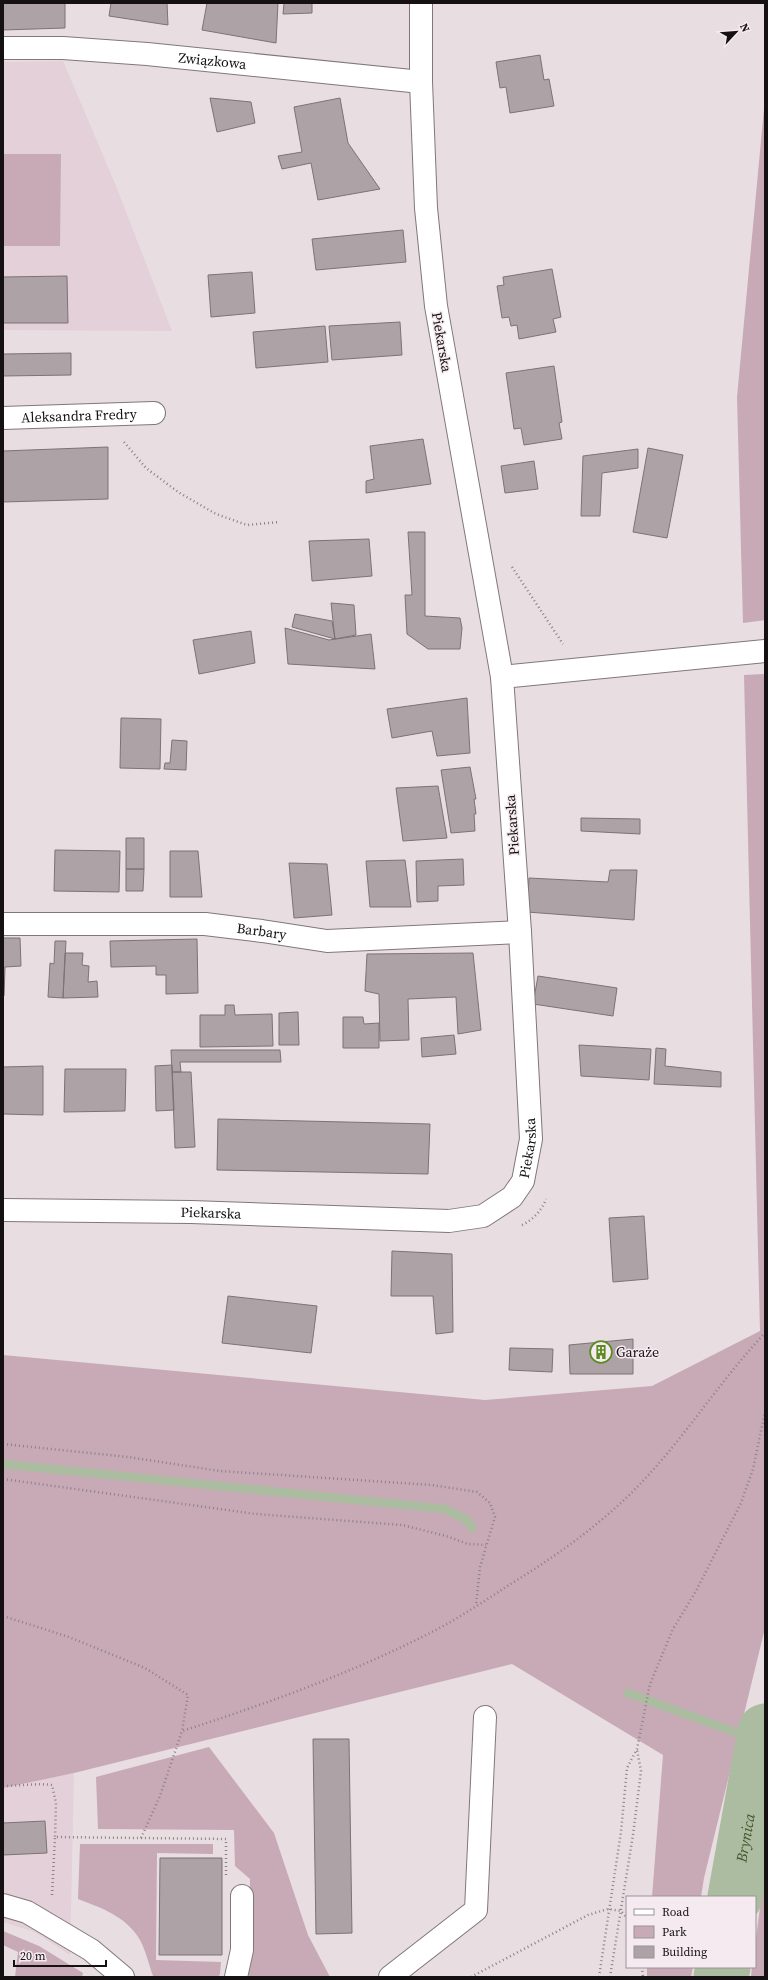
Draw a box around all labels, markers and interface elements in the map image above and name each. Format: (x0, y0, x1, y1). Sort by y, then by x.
north arrow (716, 12, 756, 52)
text: N (736, 21, 753, 35)
street label: Związkowa (177, 47, 248, 74)
street label: Piekarska (427, 310, 457, 375)
street label: Aleksandra Fredry (21, 404, 138, 427)
street label: Piekarska (500, 793, 524, 856)
street label: Barbary (236, 918, 289, 945)
street label: Piekarska (514, 1117, 541, 1180)
street label: Piekarska (180, 1202, 243, 1224)
building icon: Garaże (588, 1339, 614, 1365)
place label: Garaże (616, 1342, 659, 1362)
water label: Brynica (730, 1812, 760, 1865)
legend (626, 1896, 756, 1968)
text: Road (662, 1904, 689, 1920)
text: Park (662, 1924, 687, 1940)
scale bar (14, 1942, 106, 1968)
text: Building (662, 1944, 707, 1960)
text: 20 m (20, 1948, 46, 1964)

